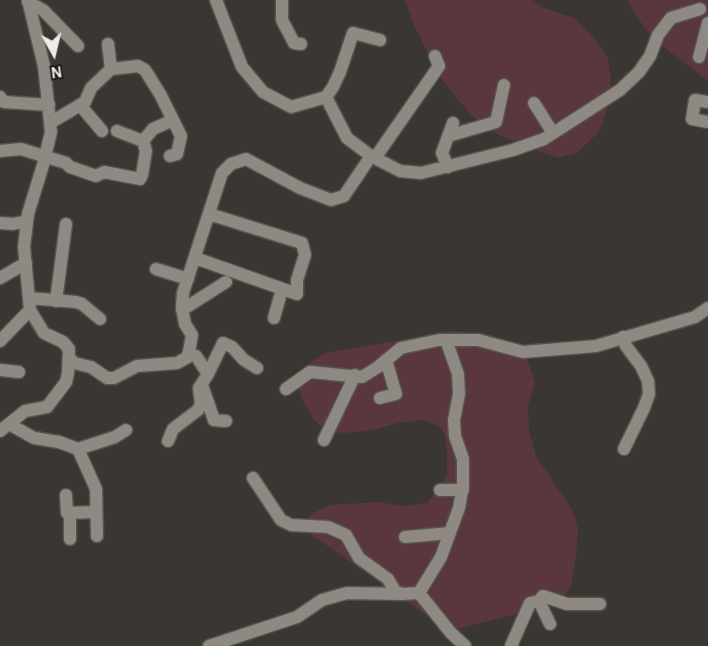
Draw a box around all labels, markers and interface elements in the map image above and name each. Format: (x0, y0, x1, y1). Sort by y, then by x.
north arrow (24, 24, 84, 84)
text: N (50, 63, 63, 81)

